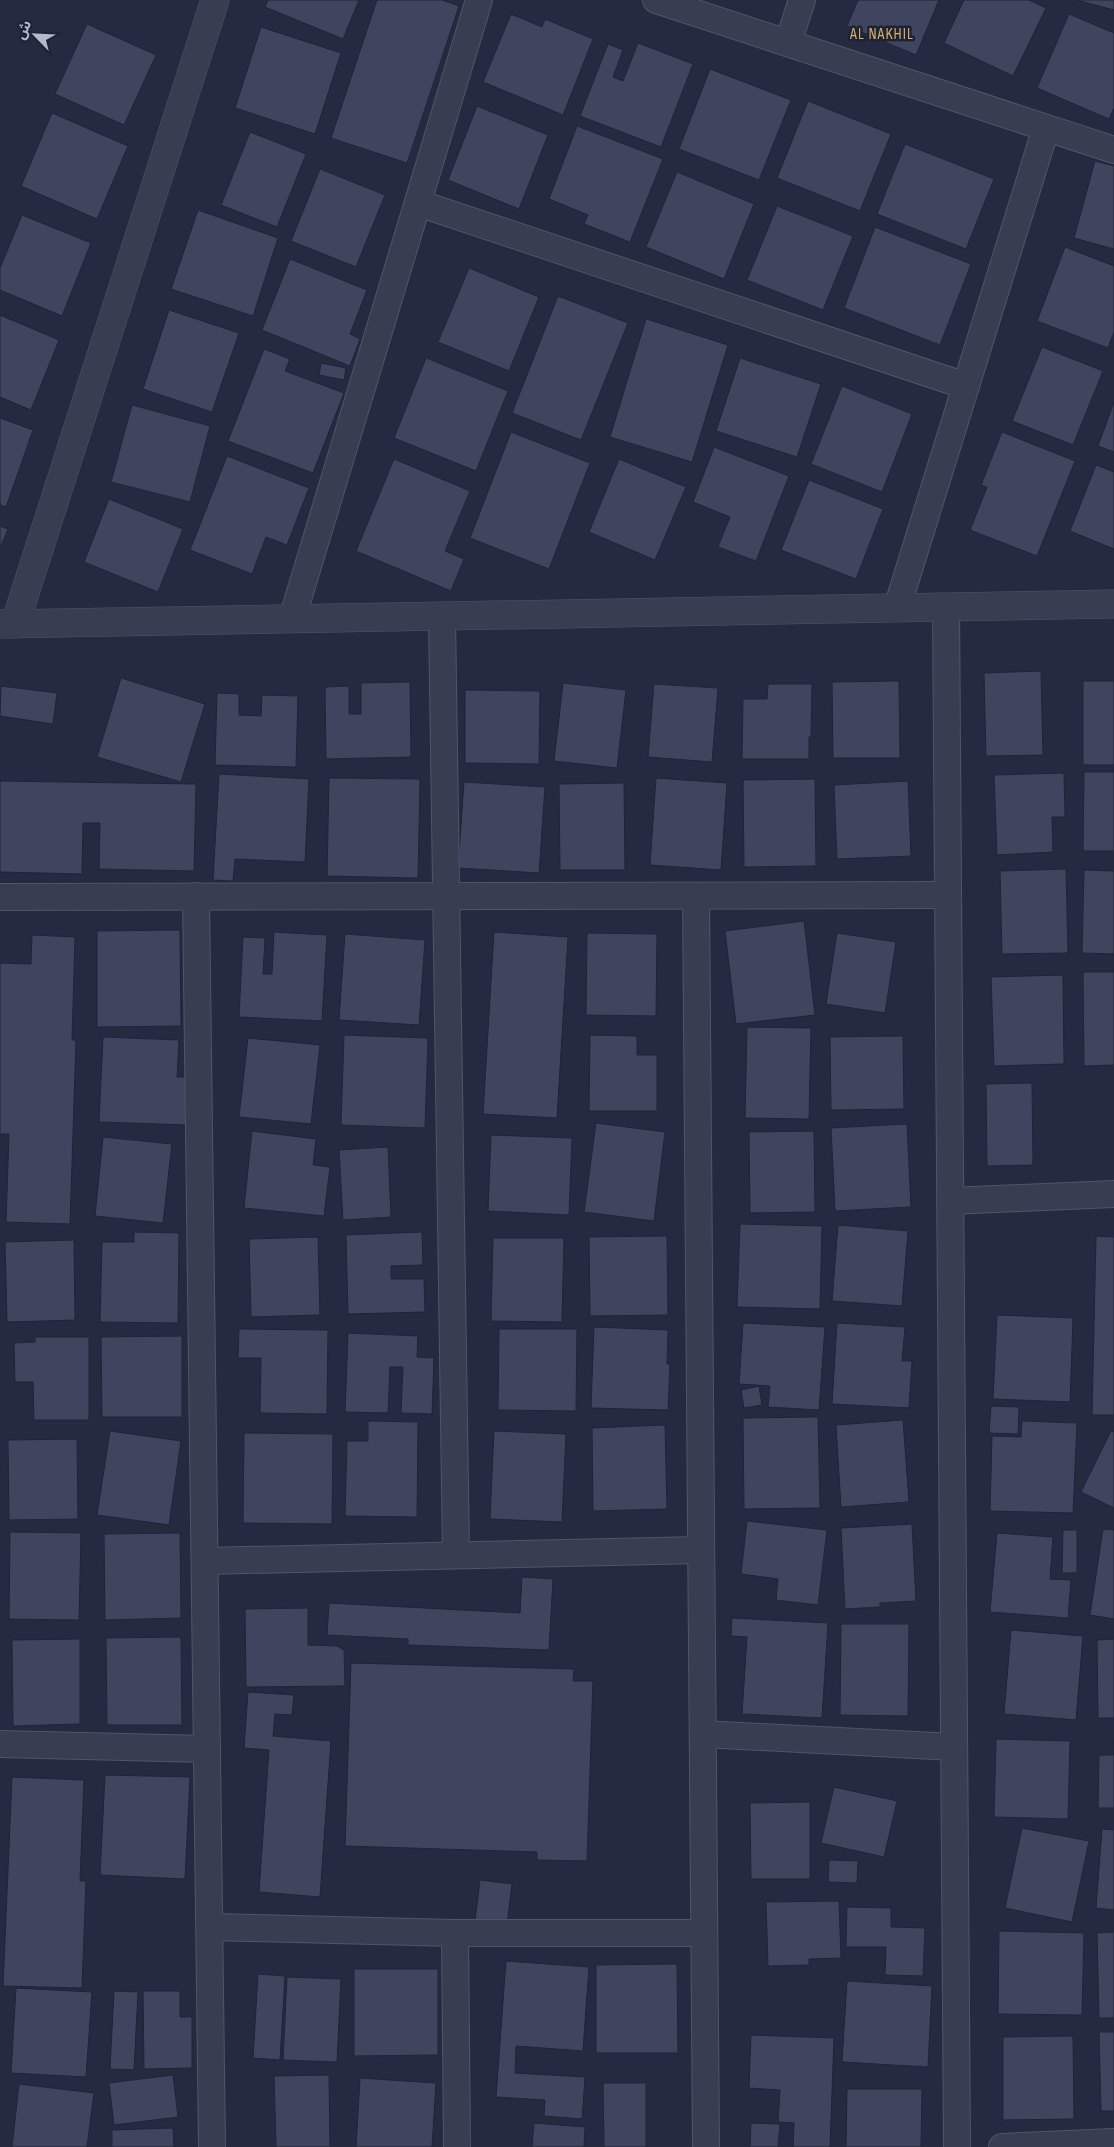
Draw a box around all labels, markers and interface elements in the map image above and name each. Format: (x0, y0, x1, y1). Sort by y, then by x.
north arrow (10, 10, 60, 60)
text: ش (12, 18, 35, 42)
district label: AL NAKHIL (849, 25, 914, 44)

